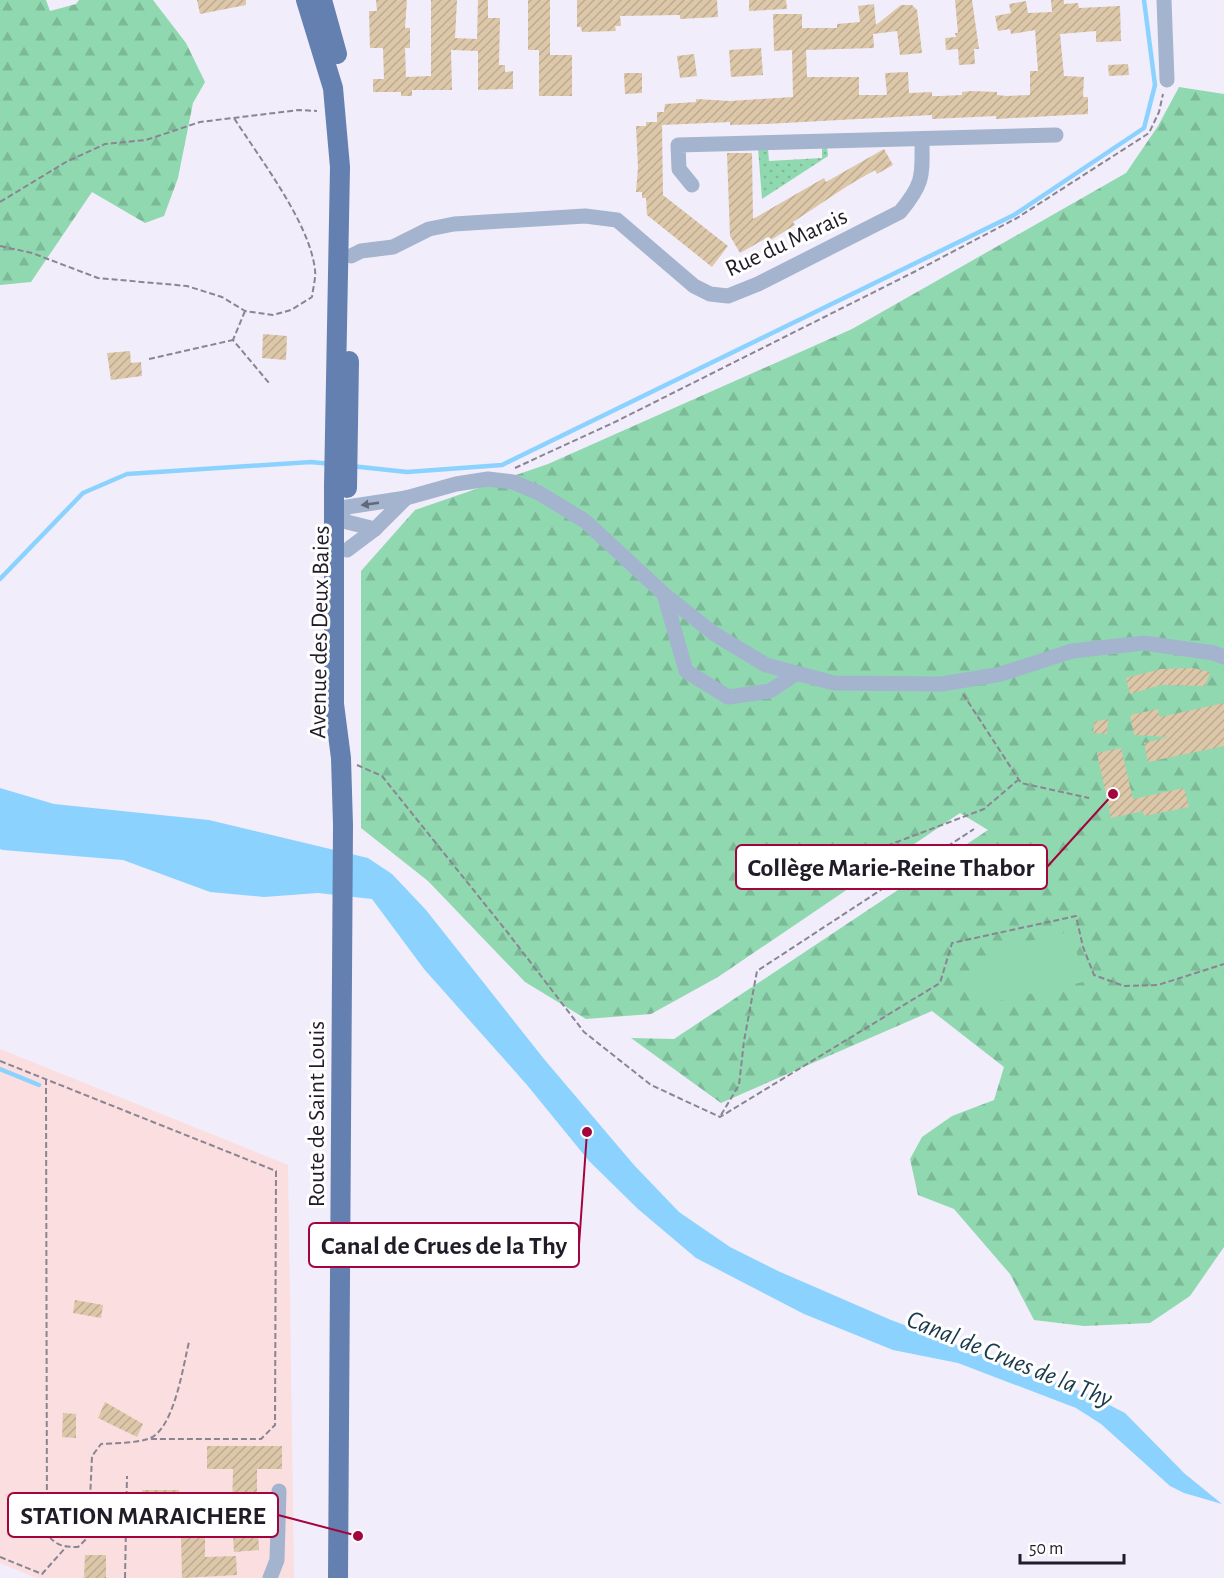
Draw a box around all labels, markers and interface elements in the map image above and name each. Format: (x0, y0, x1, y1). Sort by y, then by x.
street label: Rue du Marais (722, 204, 851, 282)
one-way arrow (361, 499, 380, 508)
street label: Avenue des Deux Baies (306, 525, 334, 739)
callout: Collège Marie-Reine Thabor (736, 845, 1047, 889)
text: Collège Marie-Reine Thabor (747, 855, 1035, 881)
street label: Route de Saint Louis (305, 1021, 329, 1207)
callout: Canal de Crues de la Thy (309, 1223, 579, 1267)
text: Canal de Crues de la Thy (321, 1233, 567, 1259)
water label: Canal de Crues de la Thy (903, 1306, 1116, 1412)
callout: STATION MARAICHERE (8, 1493, 278, 1537)
text: STATION MARAICHERE (20, 1503, 266, 1529)
scale bar (1020, 1527, 1124, 1565)
text: 50 m (1029, 1540, 1063, 1558)

